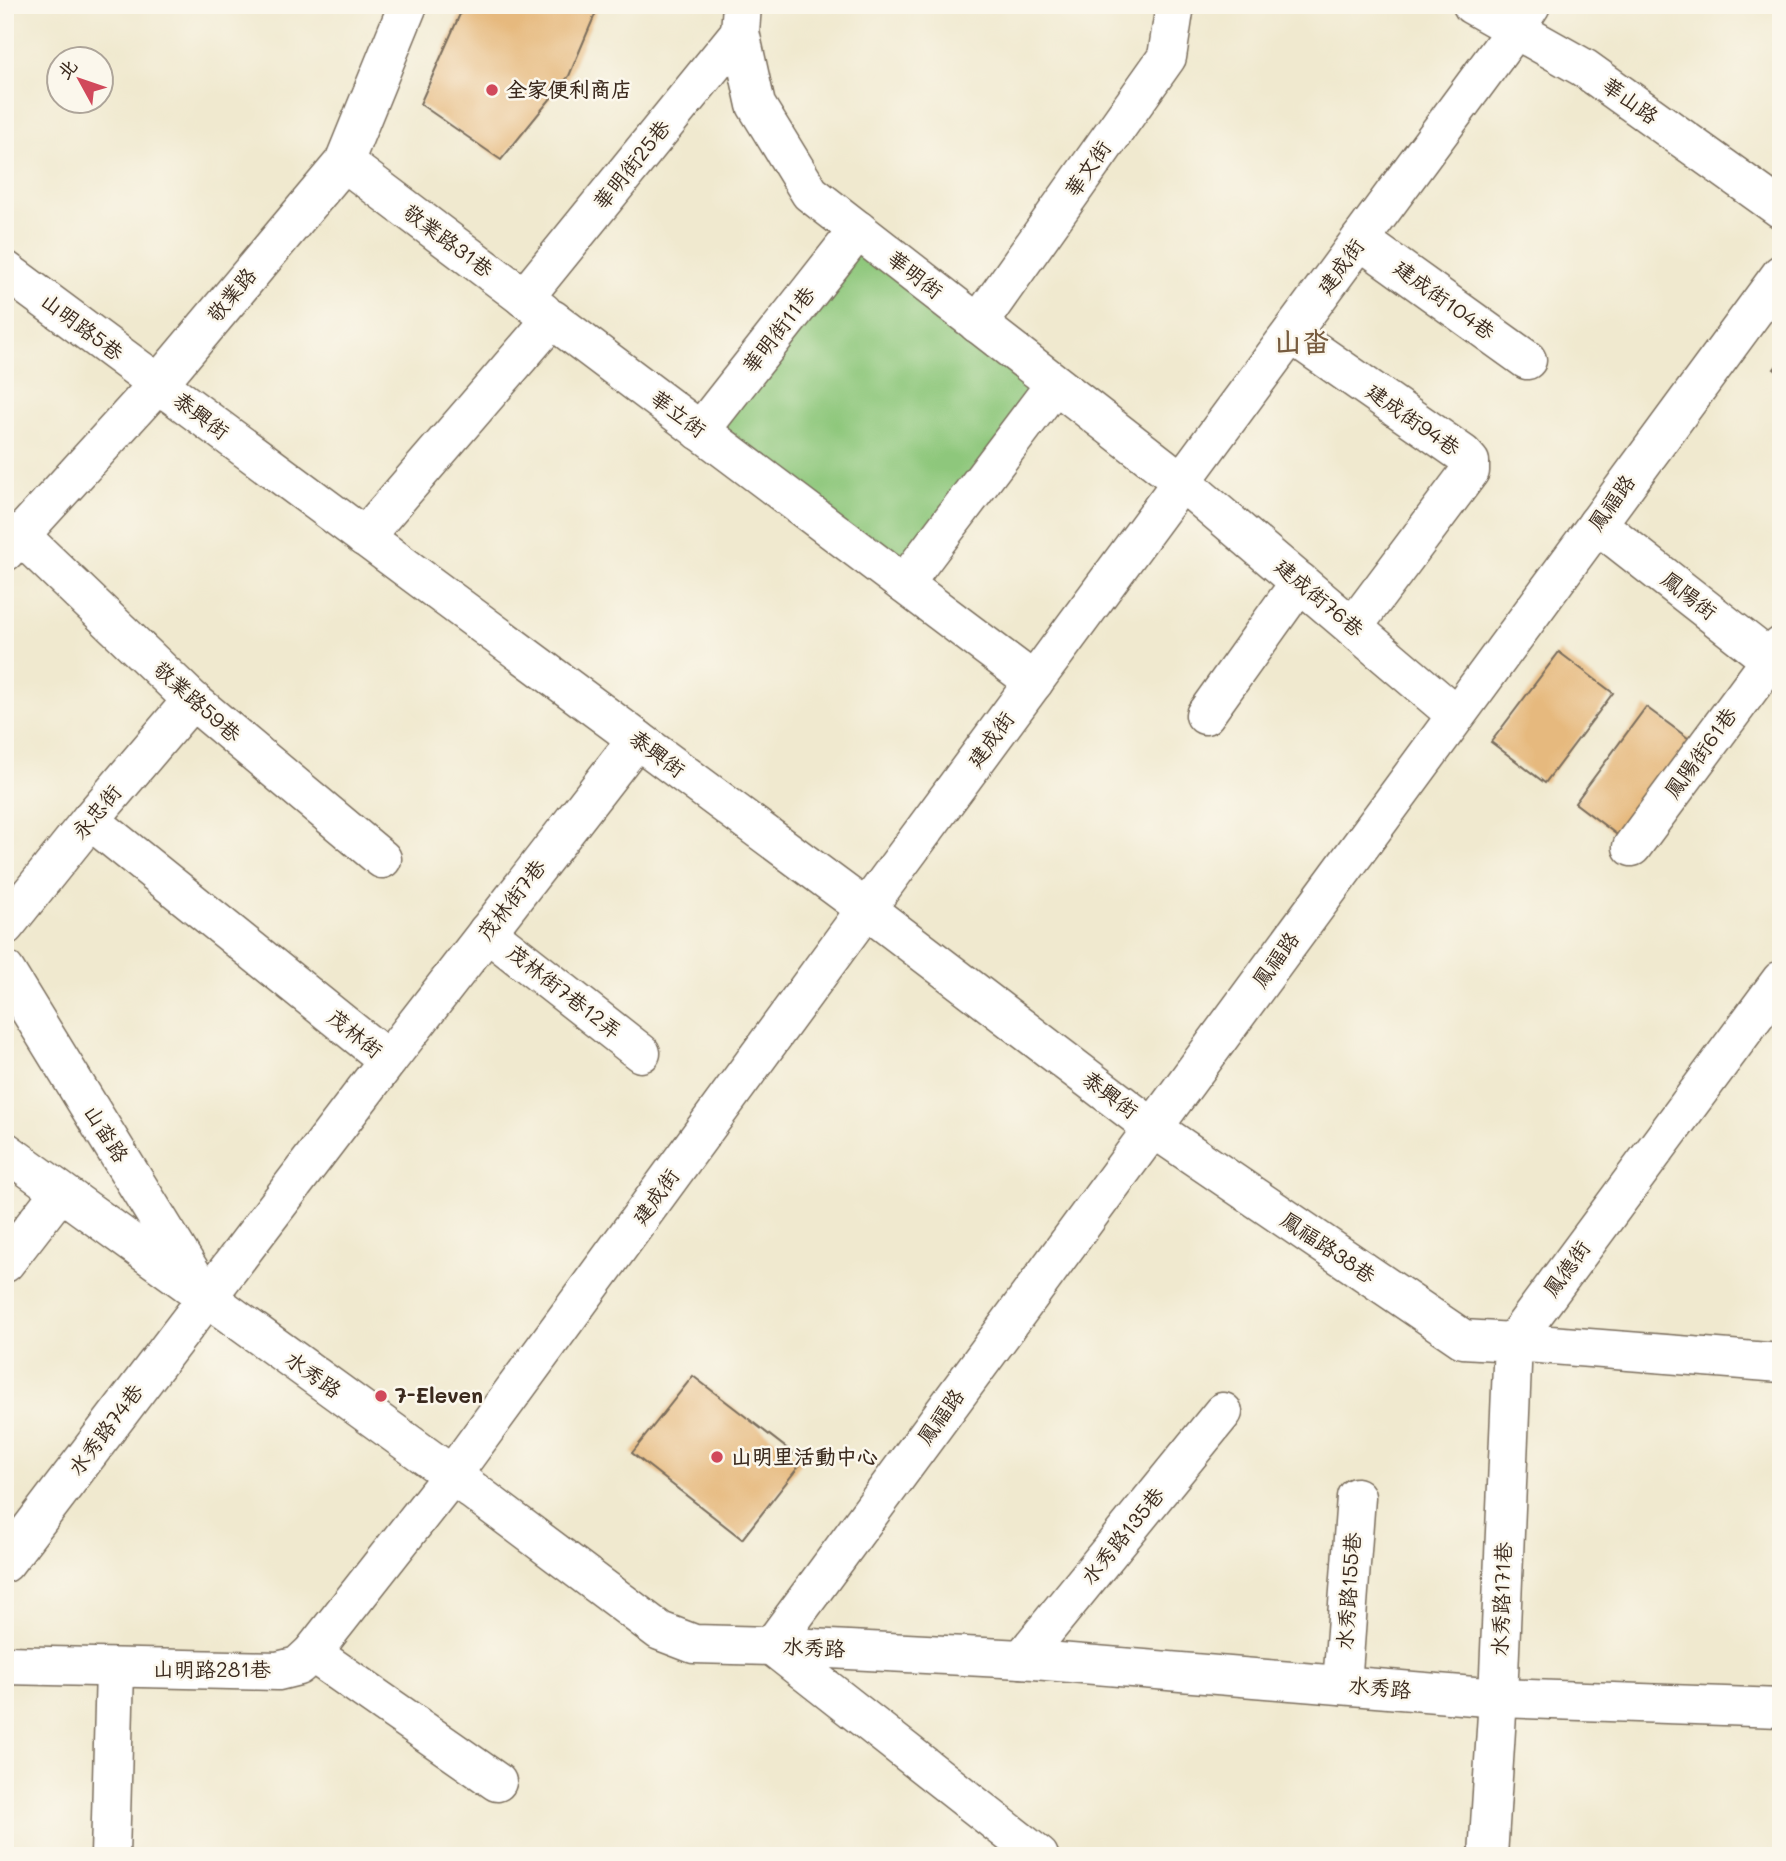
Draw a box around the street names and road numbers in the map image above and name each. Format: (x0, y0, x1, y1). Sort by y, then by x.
street label: 華山路 (1597, 70, 1664, 129)
street label: 華明街25巷 (586, 114, 675, 214)
street label: 華文街 (1058, 135, 1116, 202)
street label: 敬業路31巷 (399, 197, 499, 282)
street label: 建成街 (1310, 233, 1369, 300)
street label: 華明街 (883, 244, 949, 304)
street label: 建成街104巷 (1389, 253, 1501, 345)
street label: 敬業路 (200, 261, 261, 327)
street label: 華明街11巷 (736, 280, 820, 378)
street label: 山明路5巷 (36, 286, 129, 366)
street label: 建成街94巷 (1362, 377, 1466, 461)
street label: 華立街 (646, 383, 712, 443)
street label: 泰興街 (169, 385, 235, 445)
street label: 鳳福路 (1581, 469, 1640, 536)
street label: 建成街76巷 (1270, 552, 1370, 642)
street label: 鳳陽街 (1657, 565, 1723, 625)
street label: 敬業路59巷 (149, 655, 247, 747)
street label: 鳳陽街61巷 (1658, 701, 1742, 803)
street label: 建成街 (960, 706, 1019, 773)
street label: 泰興街 (625, 723, 691, 783)
street label: 永忠街 (65, 778, 126, 844)
street label: 茂林街7巷 (471, 853, 551, 945)
street label: 鳳福路 (1245, 926, 1304, 993)
street label: 茂林街7巷12弄 (502, 938, 628, 1044)
street label: 茂林街 (323, 1003, 389, 1063)
street label: 泰興街 (1078, 1064, 1144, 1124)
street label: 山畓路 (79, 1099, 135, 1167)
street label: 建成街 (625, 1163, 684, 1230)
street label: 鳳福路38巷 (1276, 1205, 1382, 1288)
street label: 鳳德街 (1536, 1235, 1595, 1302)
street label: 水秀路 (280, 1344, 347, 1403)
street label: 水秀路74巷 (62, 1378, 148, 1480)
street label: 鳳福路 (910, 1383, 969, 1450)
street label: 水秀路135巷 (1074, 1481, 1169, 1589)
street label: 水秀路155巷 (1330, 1531, 1365, 1651)
street label: 水秀路171巷 (1485, 1541, 1516, 1657)
street label: 水秀路 (782, 1631, 846, 1662)
street label: 山明路281巷 (153, 1655, 271, 1682)
street label: 水秀路 (1348, 1670, 1413, 1703)

